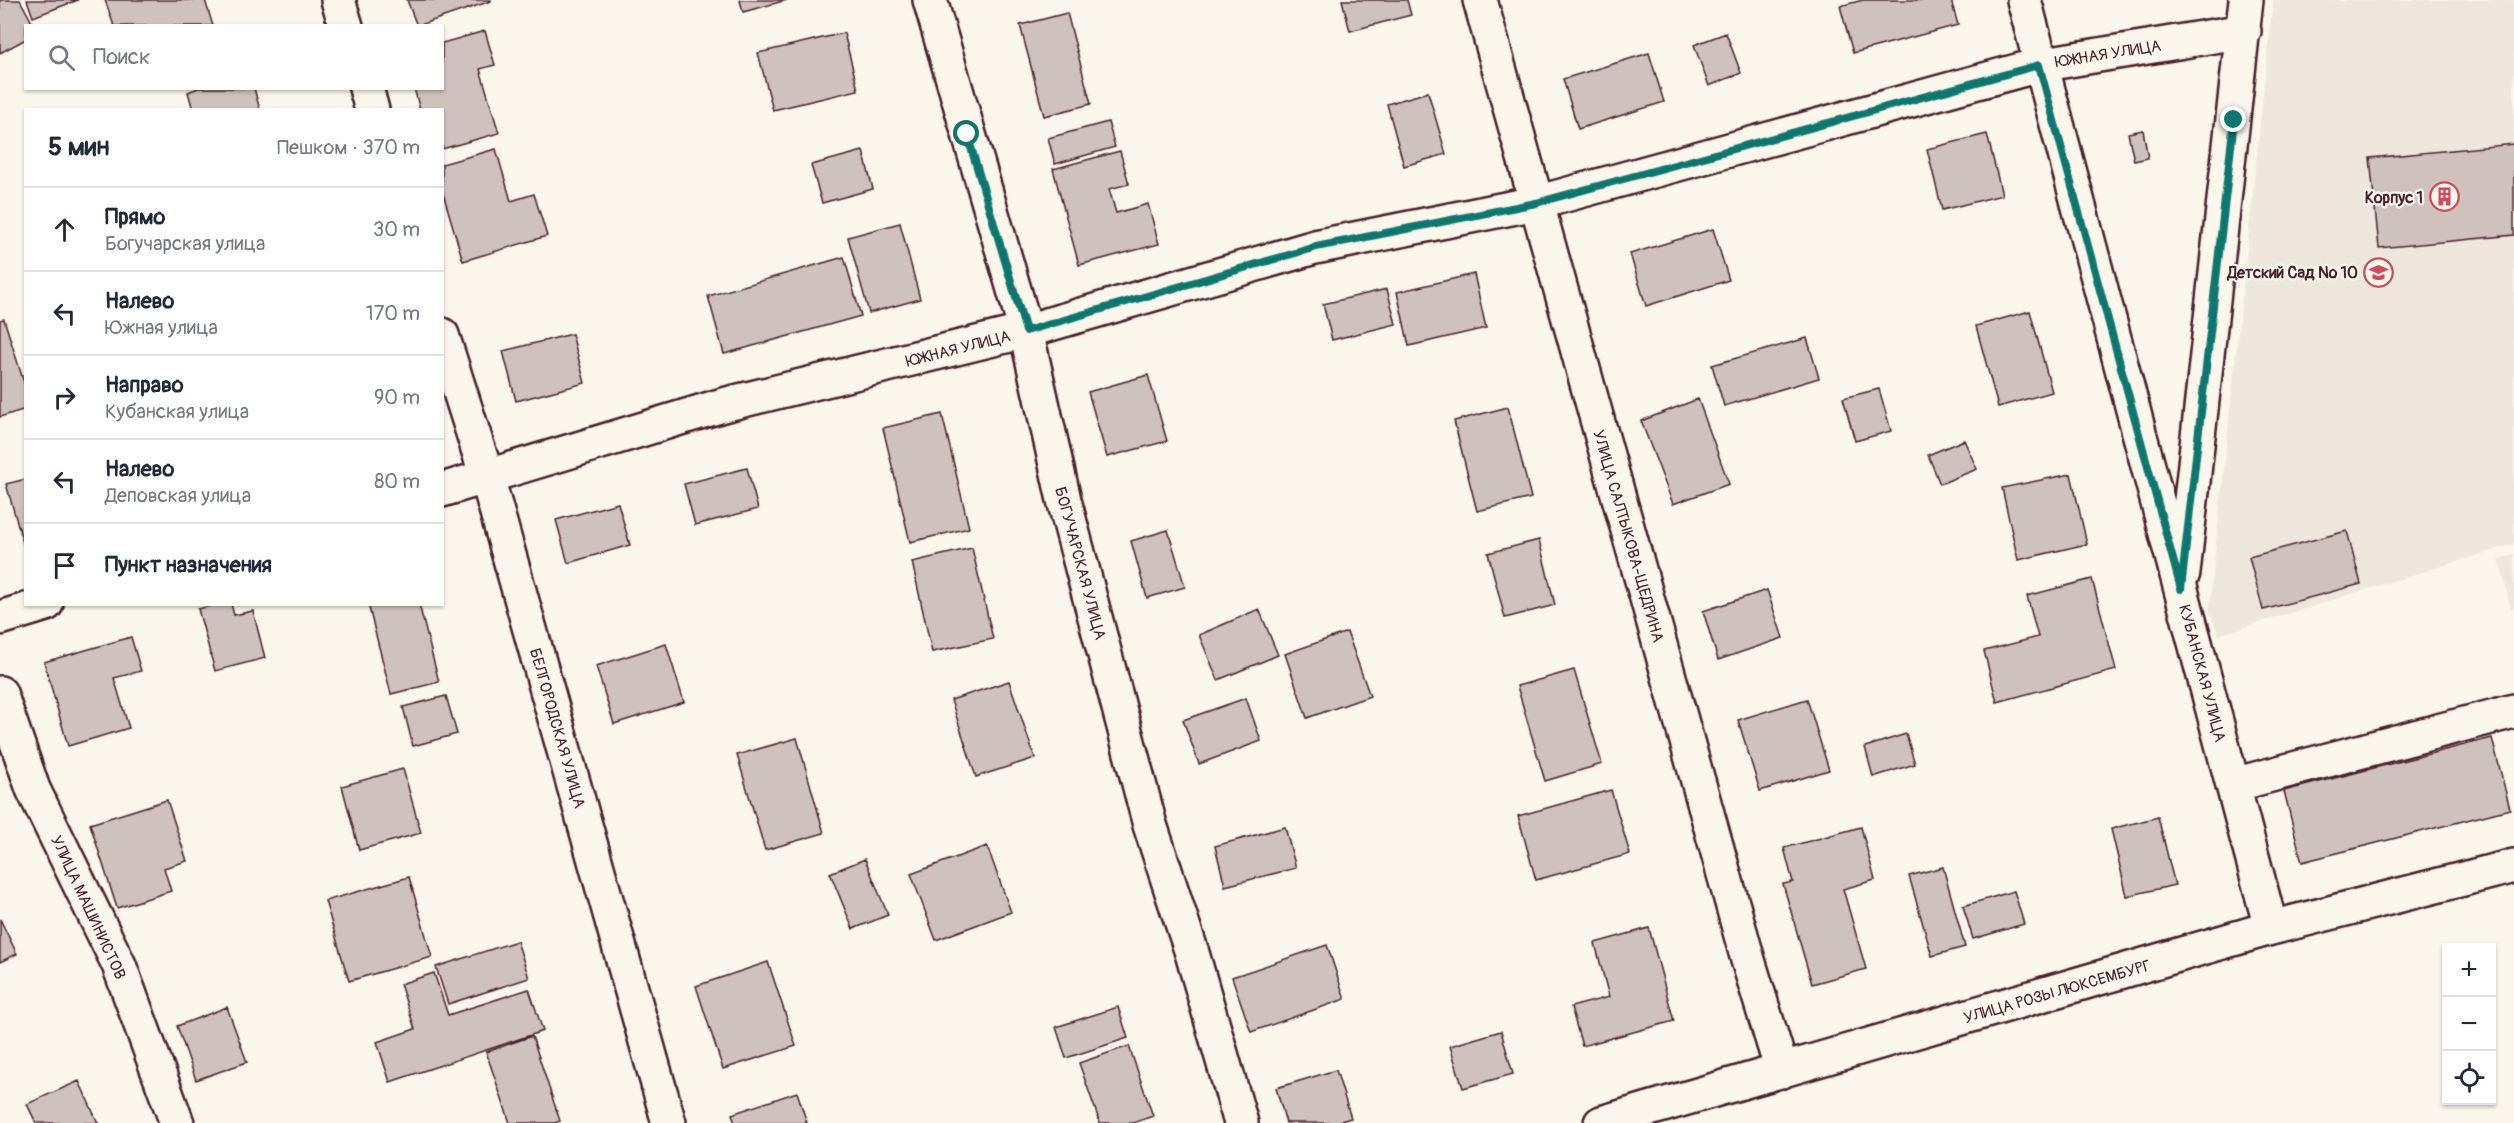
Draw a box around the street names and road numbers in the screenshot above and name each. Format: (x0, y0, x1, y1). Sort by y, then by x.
street label: ЮЖНАЯ УЛИЦА (2054, 36, 2163, 72)
street label: ЮЖНАЯ УЛИЦА (904, 326, 1013, 372)
street label: УЛИЦА САЛТЫКОВА-ЩЕДРИНА (1588, 428, 1668, 645)
street label: БОГУЧАРСКАЯ УЛИЦА (1050, 485, 1110, 642)
street label: КУБАНСКАЯ УЛИЦА (2174, 602, 2230, 744)
street label: БЕЛГОРОДСКАЯ УЛИЦА (525, 646, 590, 811)
street label: УЛИЦА МАШИНИСТОВ (46, 832, 130, 982)
street label: УЛИЦА РОЗЫ ЛЮКСЕМБУРГ (1961, 956, 2153, 1028)

